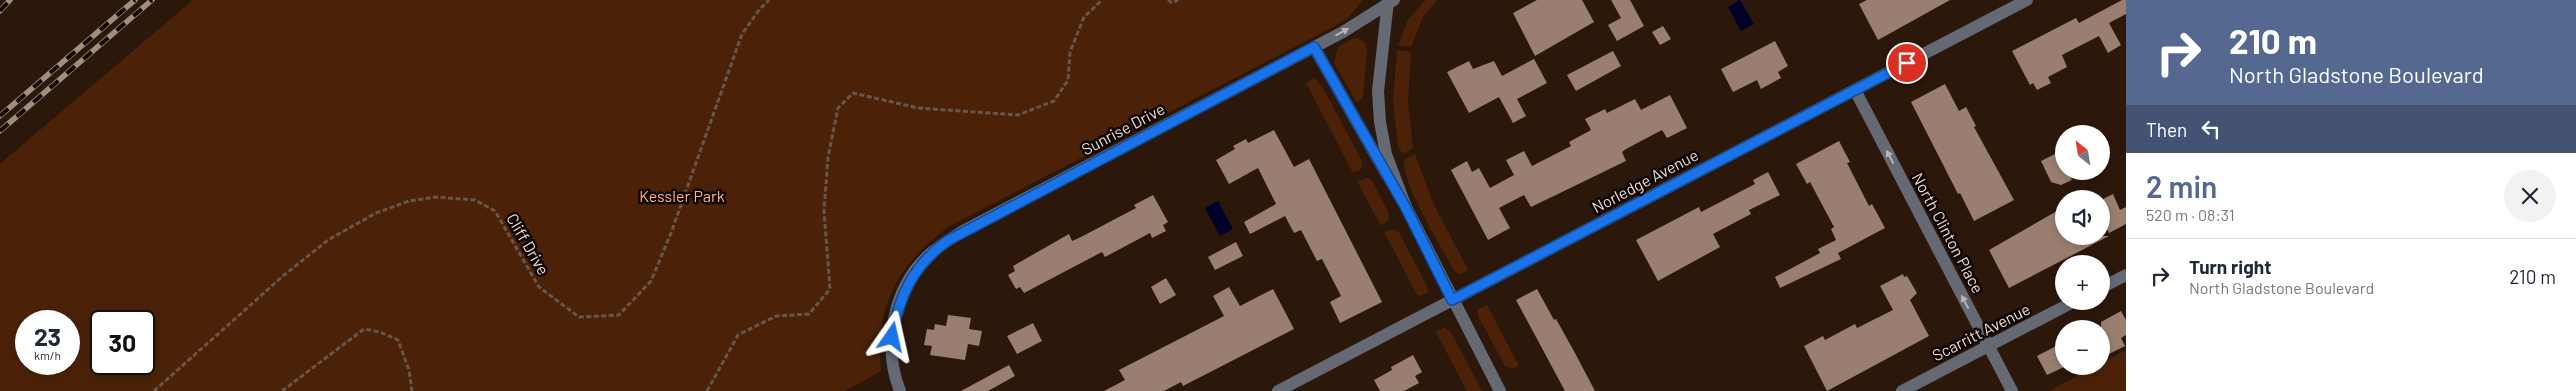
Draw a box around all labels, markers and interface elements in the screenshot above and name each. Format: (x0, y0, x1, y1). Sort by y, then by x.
text: 210 m (2229, 19, 2317, 61)
icon: right (2146, 20, 2211, 85)
one-way arrow (1335, 28, 1350, 36)
pin (1886, 42, 1928, 84)
icon: arrive (1893, 49, 1921, 77)
text: North Gladstone Boulevard (2229, 61, 2484, 87)
street label: Sunrise Drive (1078, 99, 1168, 158)
icon: left (2197, 115, 2225, 143)
text: Then (2146, 118, 2187, 141)
north arrow (2055, 125, 2110, 180)
map controls (2055, 125, 2110, 375)
street label: Norledge Avenue (1588, 145, 1701, 217)
one-way arrow (1886, 150, 1894, 165)
text: 2 min (2146, 168, 2217, 204)
street label: North Clinton Place (1909, 169, 1988, 296)
button: close (2504, 170, 2556, 222)
park label: Kessler Park (639, 186, 725, 205)
button: sound (2055, 190, 2110, 245)
text: 520 m · 08:31 (2146, 205, 2235, 224)
street label: Cliff Drive (503, 210, 554, 278)
button: + (2055, 255, 2110, 310)
text: Turn right (2189, 255, 2271, 278)
icon: right (2146, 262, 2174, 290)
text: 210 m (2509, 265, 2556, 288)
text: North Gladstone Boulevard (2189, 278, 2374, 297)
one-way arrow (1961, 294, 1969, 309)
street label: Scarritt Avenue (1929, 299, 2033, 364)
speed limit sign: 30 (90, 310, 155, 375)
position arrow (865, 310, 917, 362)
button: − (2055, 320, 2110, 375)
text: 23 (34, 321, 61, 351)
text: km/h (34, 348, 61, 362)

